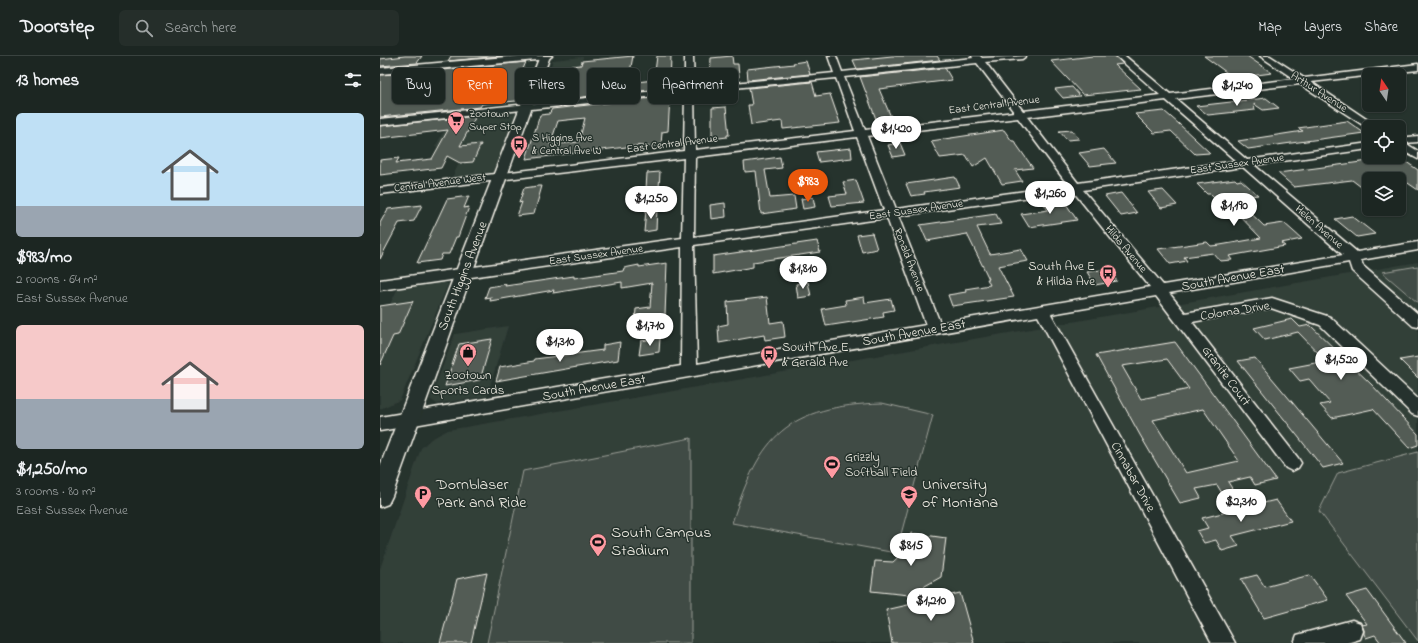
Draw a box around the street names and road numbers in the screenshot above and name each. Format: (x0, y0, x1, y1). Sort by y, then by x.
street label: Arthur Avenue (1288, 68, 1350, 116)
street label: East Central Avenue (948, 91, 1040, 119)
street label: East Central Avenue (626, 130, 718, 158)
street label: East Sussex Avenue (1189, 149, 1285, 179)
street label: Central Avenue West (393, 169, 487, 197)
street label: East Sussex Avenue (868, 195, 964, 225)
street label: Helen Avenue (1291, 202, 1347, 252)
street label: South Higgins Avenue (433, 219, 494, 334)
street label: Hilda Avenue (1101, 222, 1151, 276)
street label: Ronald Avenue (890, 226, 928, 294)
street label: East Sussex Avenue (548, 240, 644, 270)
street label: South Avenue East (1180, 259, 1287, 296)
street label: Coloma Drive (1199, 296, 1271, 326)
street label: South Avenue East (861, 314, 968, 351)
street label: Granite Court (1197, 342, 1255, 411)
street label: South Avenue East (541, 369, 648, 406)
street label: Cinnabar Drive (1106, 438, 1160, 516)

